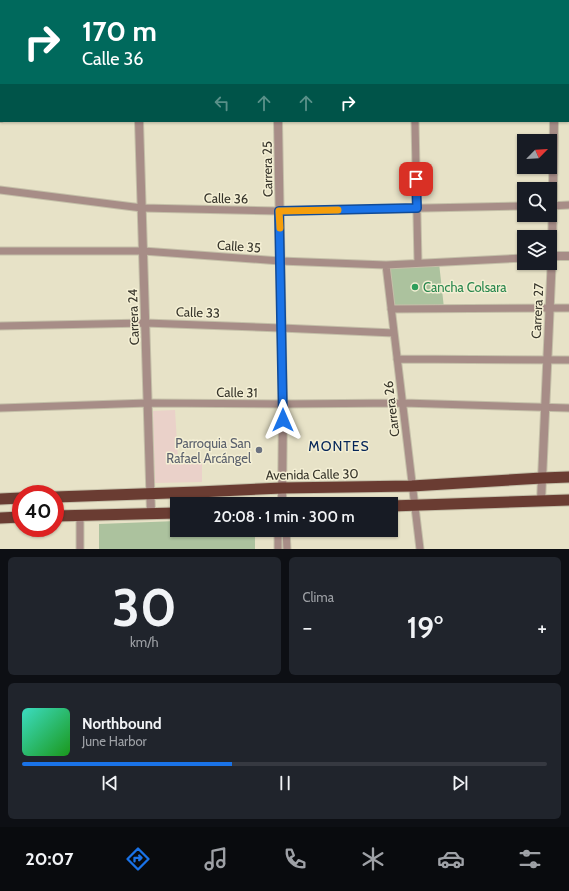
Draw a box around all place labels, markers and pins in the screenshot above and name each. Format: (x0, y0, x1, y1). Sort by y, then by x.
pin (399, 162, 433, 196)
place label: Cancha Colsara (423, 279, 507, 295)
marker: Cancha Colsara (410, 282, 420, 292)
place label: Parroquia San Rafael Arcángel (166, 435, 251, 466)
marker: Parroquia San Rafael Arcángel (254, 445, 264, 455)

